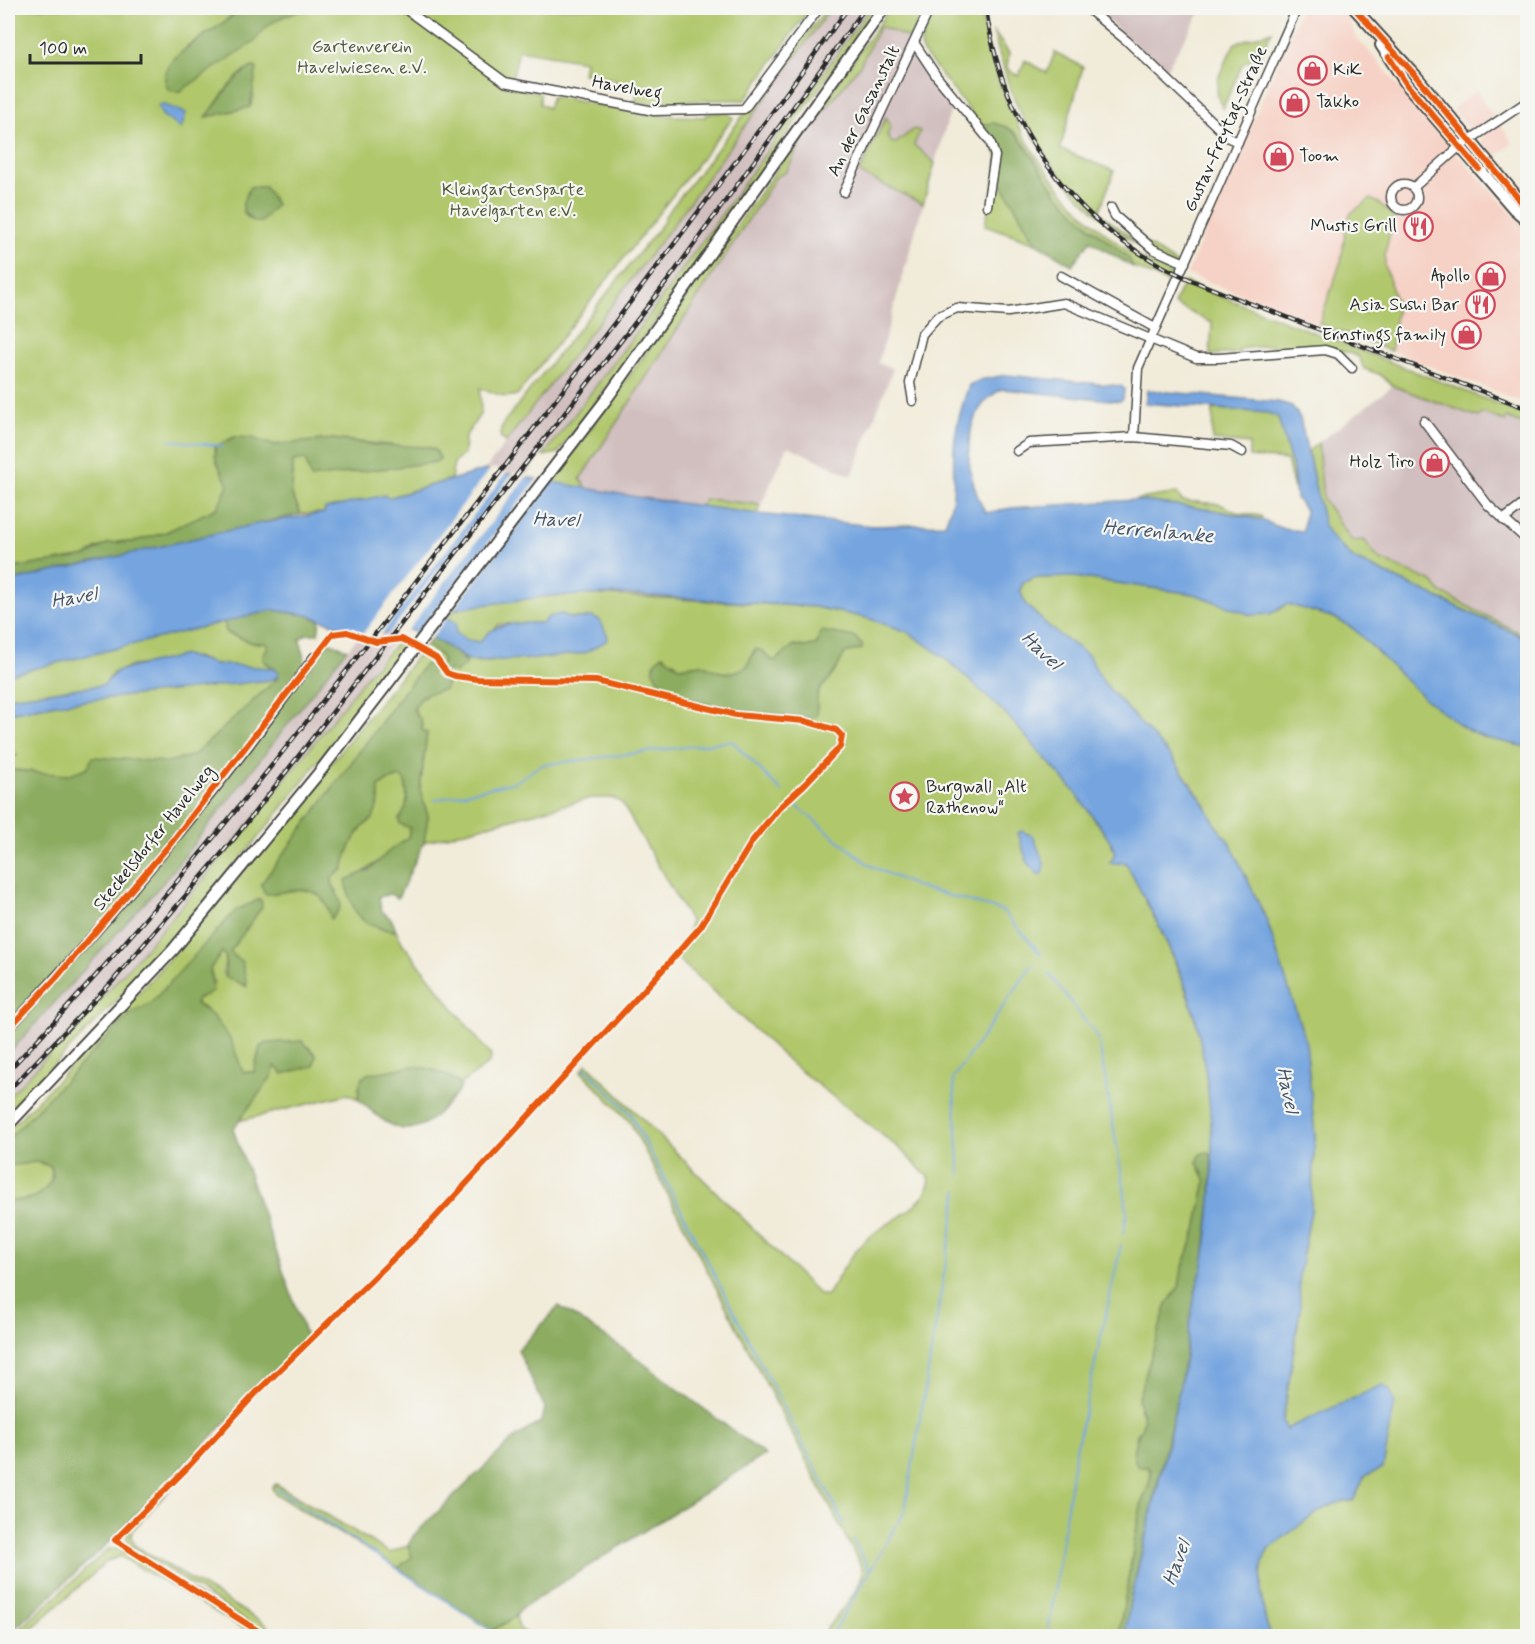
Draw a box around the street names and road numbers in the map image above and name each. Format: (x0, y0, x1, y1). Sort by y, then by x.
street label: An der Gasanstalt (822, 41, 906, 181)
street label: Gustav-Freytag-Straße (1179, 42, 1275, 217)
street label: Havelweg (590, 70, 664, 108)
street label: Steckelsdorfer Havelweg (88, 760, 221, 916)

